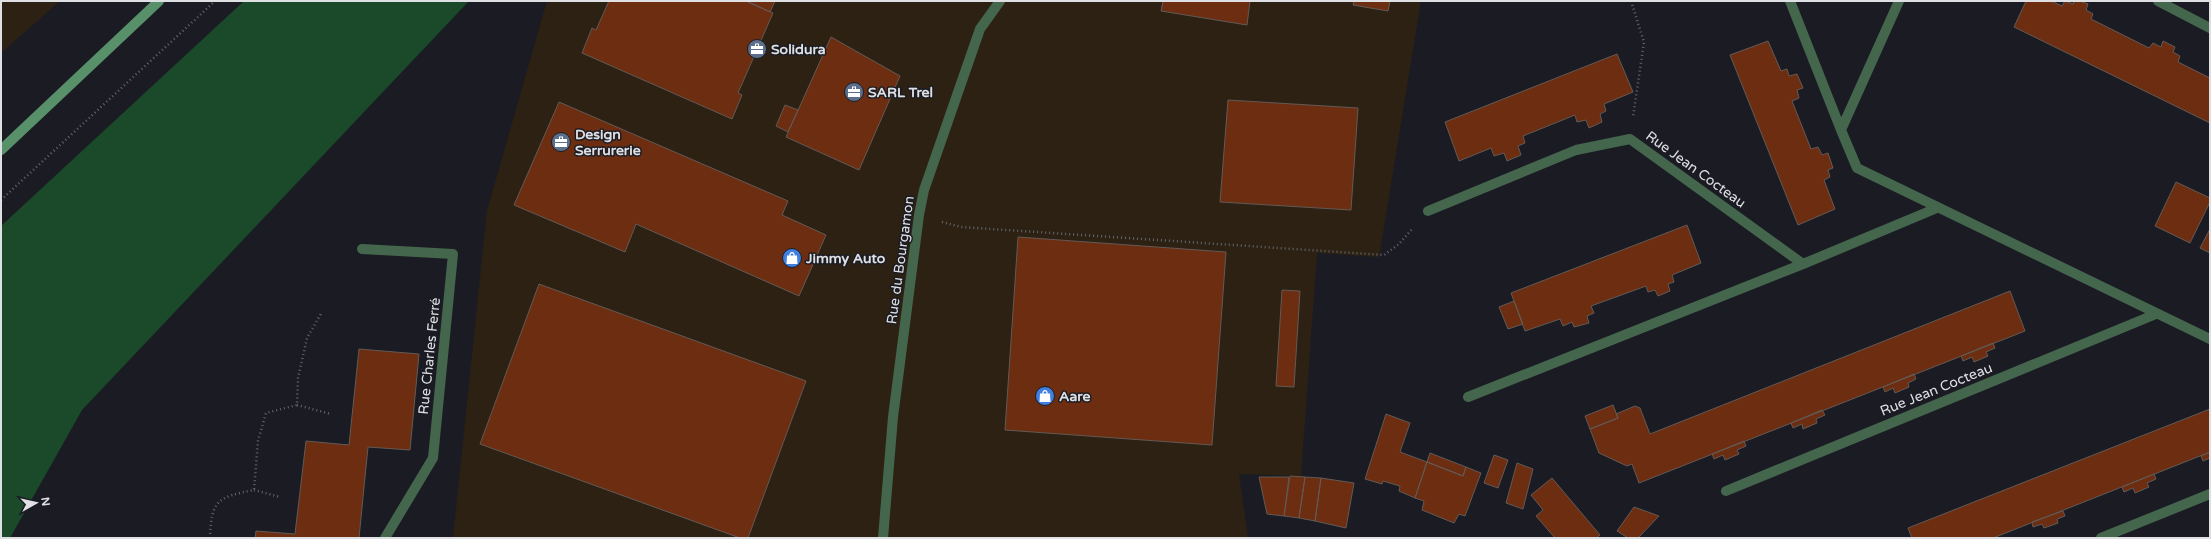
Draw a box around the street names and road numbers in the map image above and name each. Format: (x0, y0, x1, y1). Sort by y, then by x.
street label: Rue Jean Cocteau (1642, 127, 1749, 211)
street label: Rue du Bourgamon (883, 195, 918, 325)
street label: Rue Charles Ferré (415, 297, 444, 415)
street label: Rue Jean Cocteau (1878, 359, 1995, 420)

